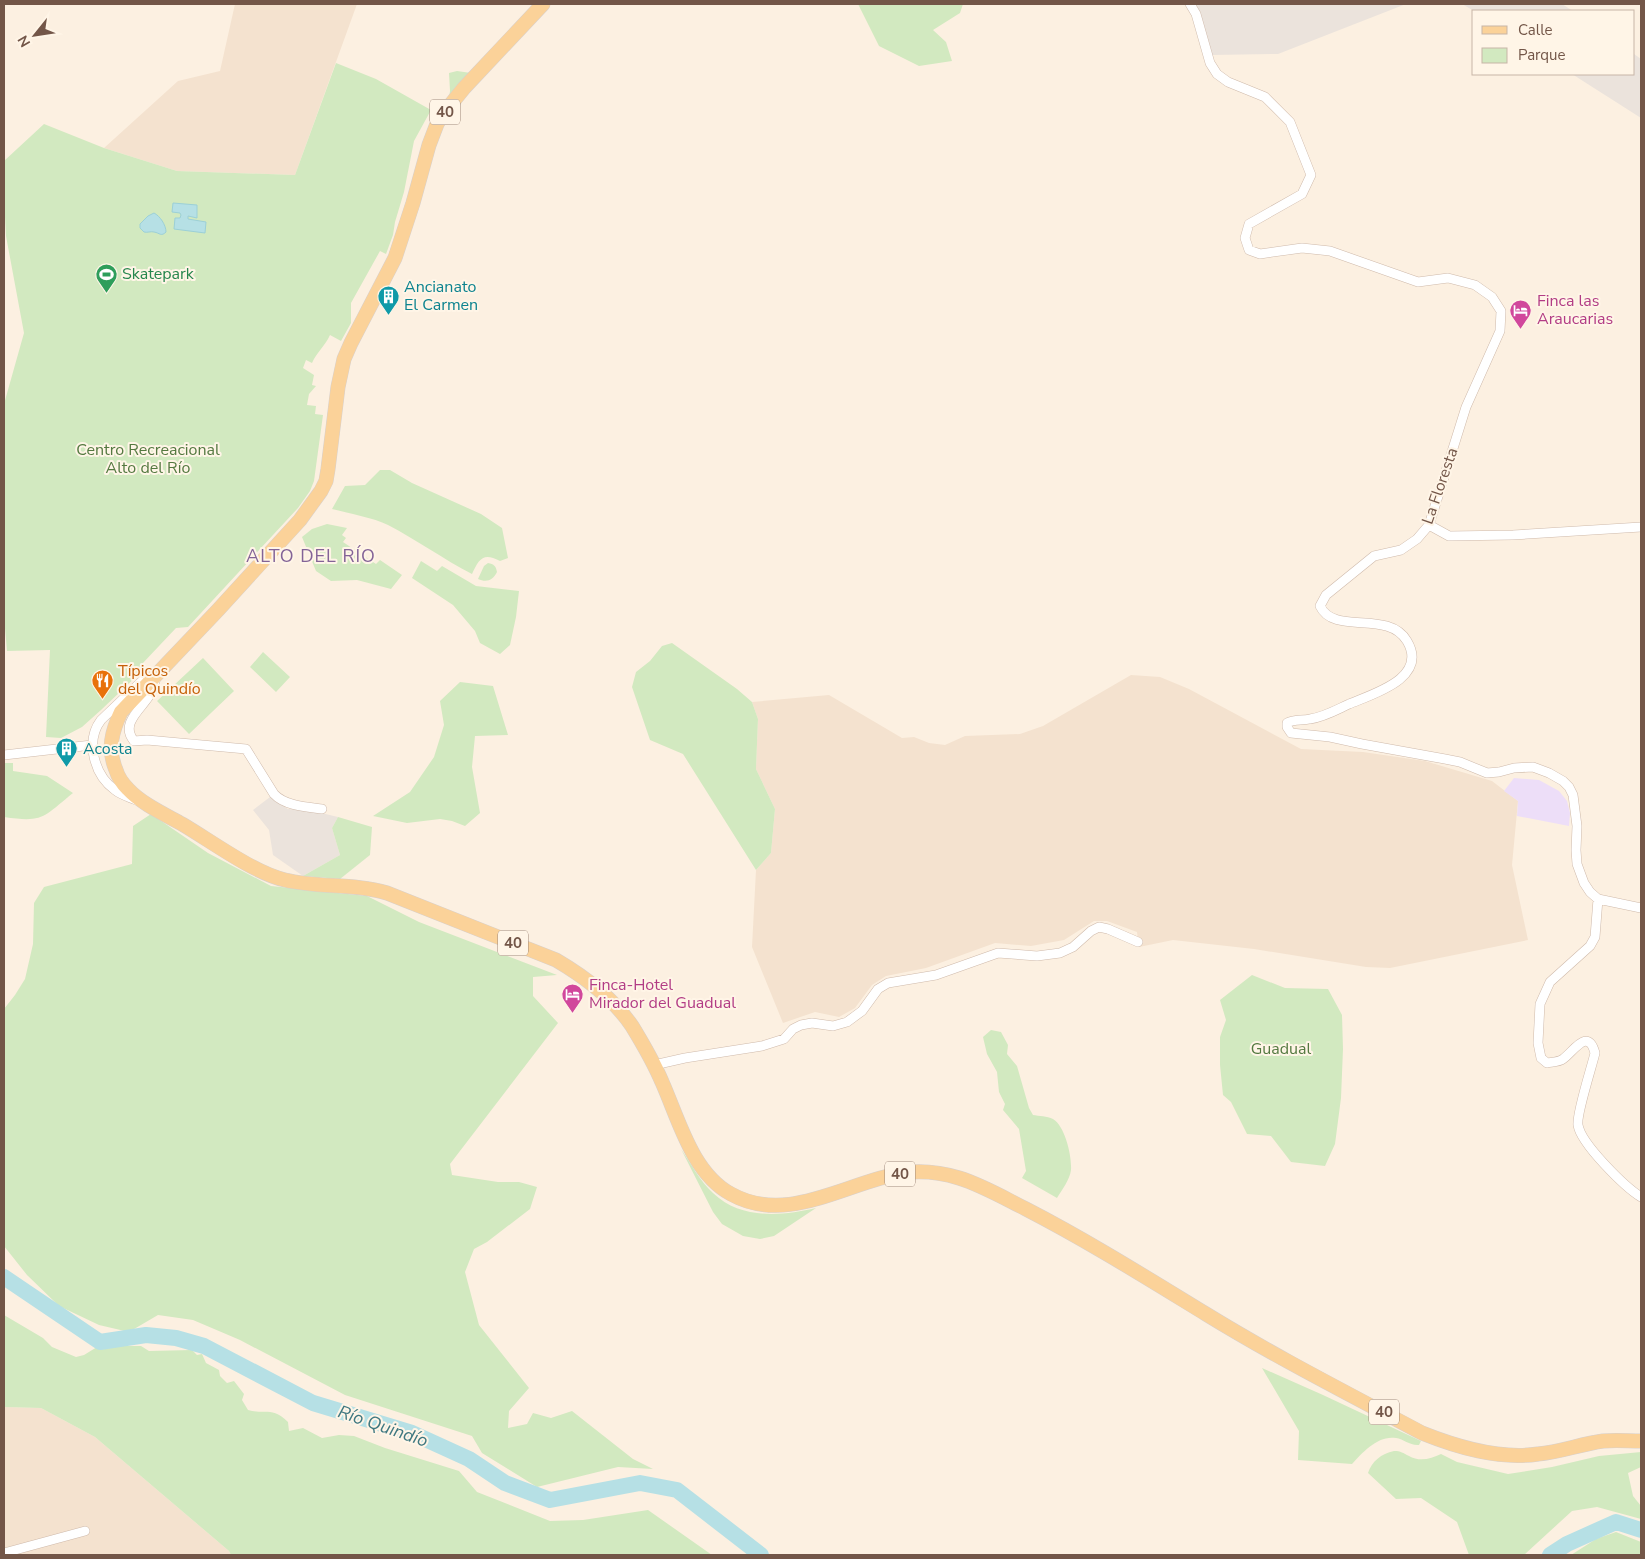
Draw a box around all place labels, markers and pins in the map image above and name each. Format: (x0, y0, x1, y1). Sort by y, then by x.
sports icon: Skatepark (94, 262, 118, 293)
place label: Skatepark (122, 263, 195, 285)
place label: Ancianato El Carmen (404, 276, 478, 316)
building icon: Ancianato El Carmen (376, 284, 400, 315)
place label: Finca las Araucarias (1537, 290, 1613, 330)
hotel icon: Finca las Araucarias (1509, 298, 1533, 329)
place label: Típicos del Quindío (118, 660, 201, 700)
restaurant icon: Típicos del Quindío (90, 668, 114, 699)
building icon: Acosta (55, 737, 79, 768)
place label: Acosta (83, 738, 132, 760)
place label: Finca-Hotel Mirador del Guadual (589, 974, 736, 1014)
hotel icon: Finca-Hotel Mirador del Guadual (561, 982, 585, 1013)

